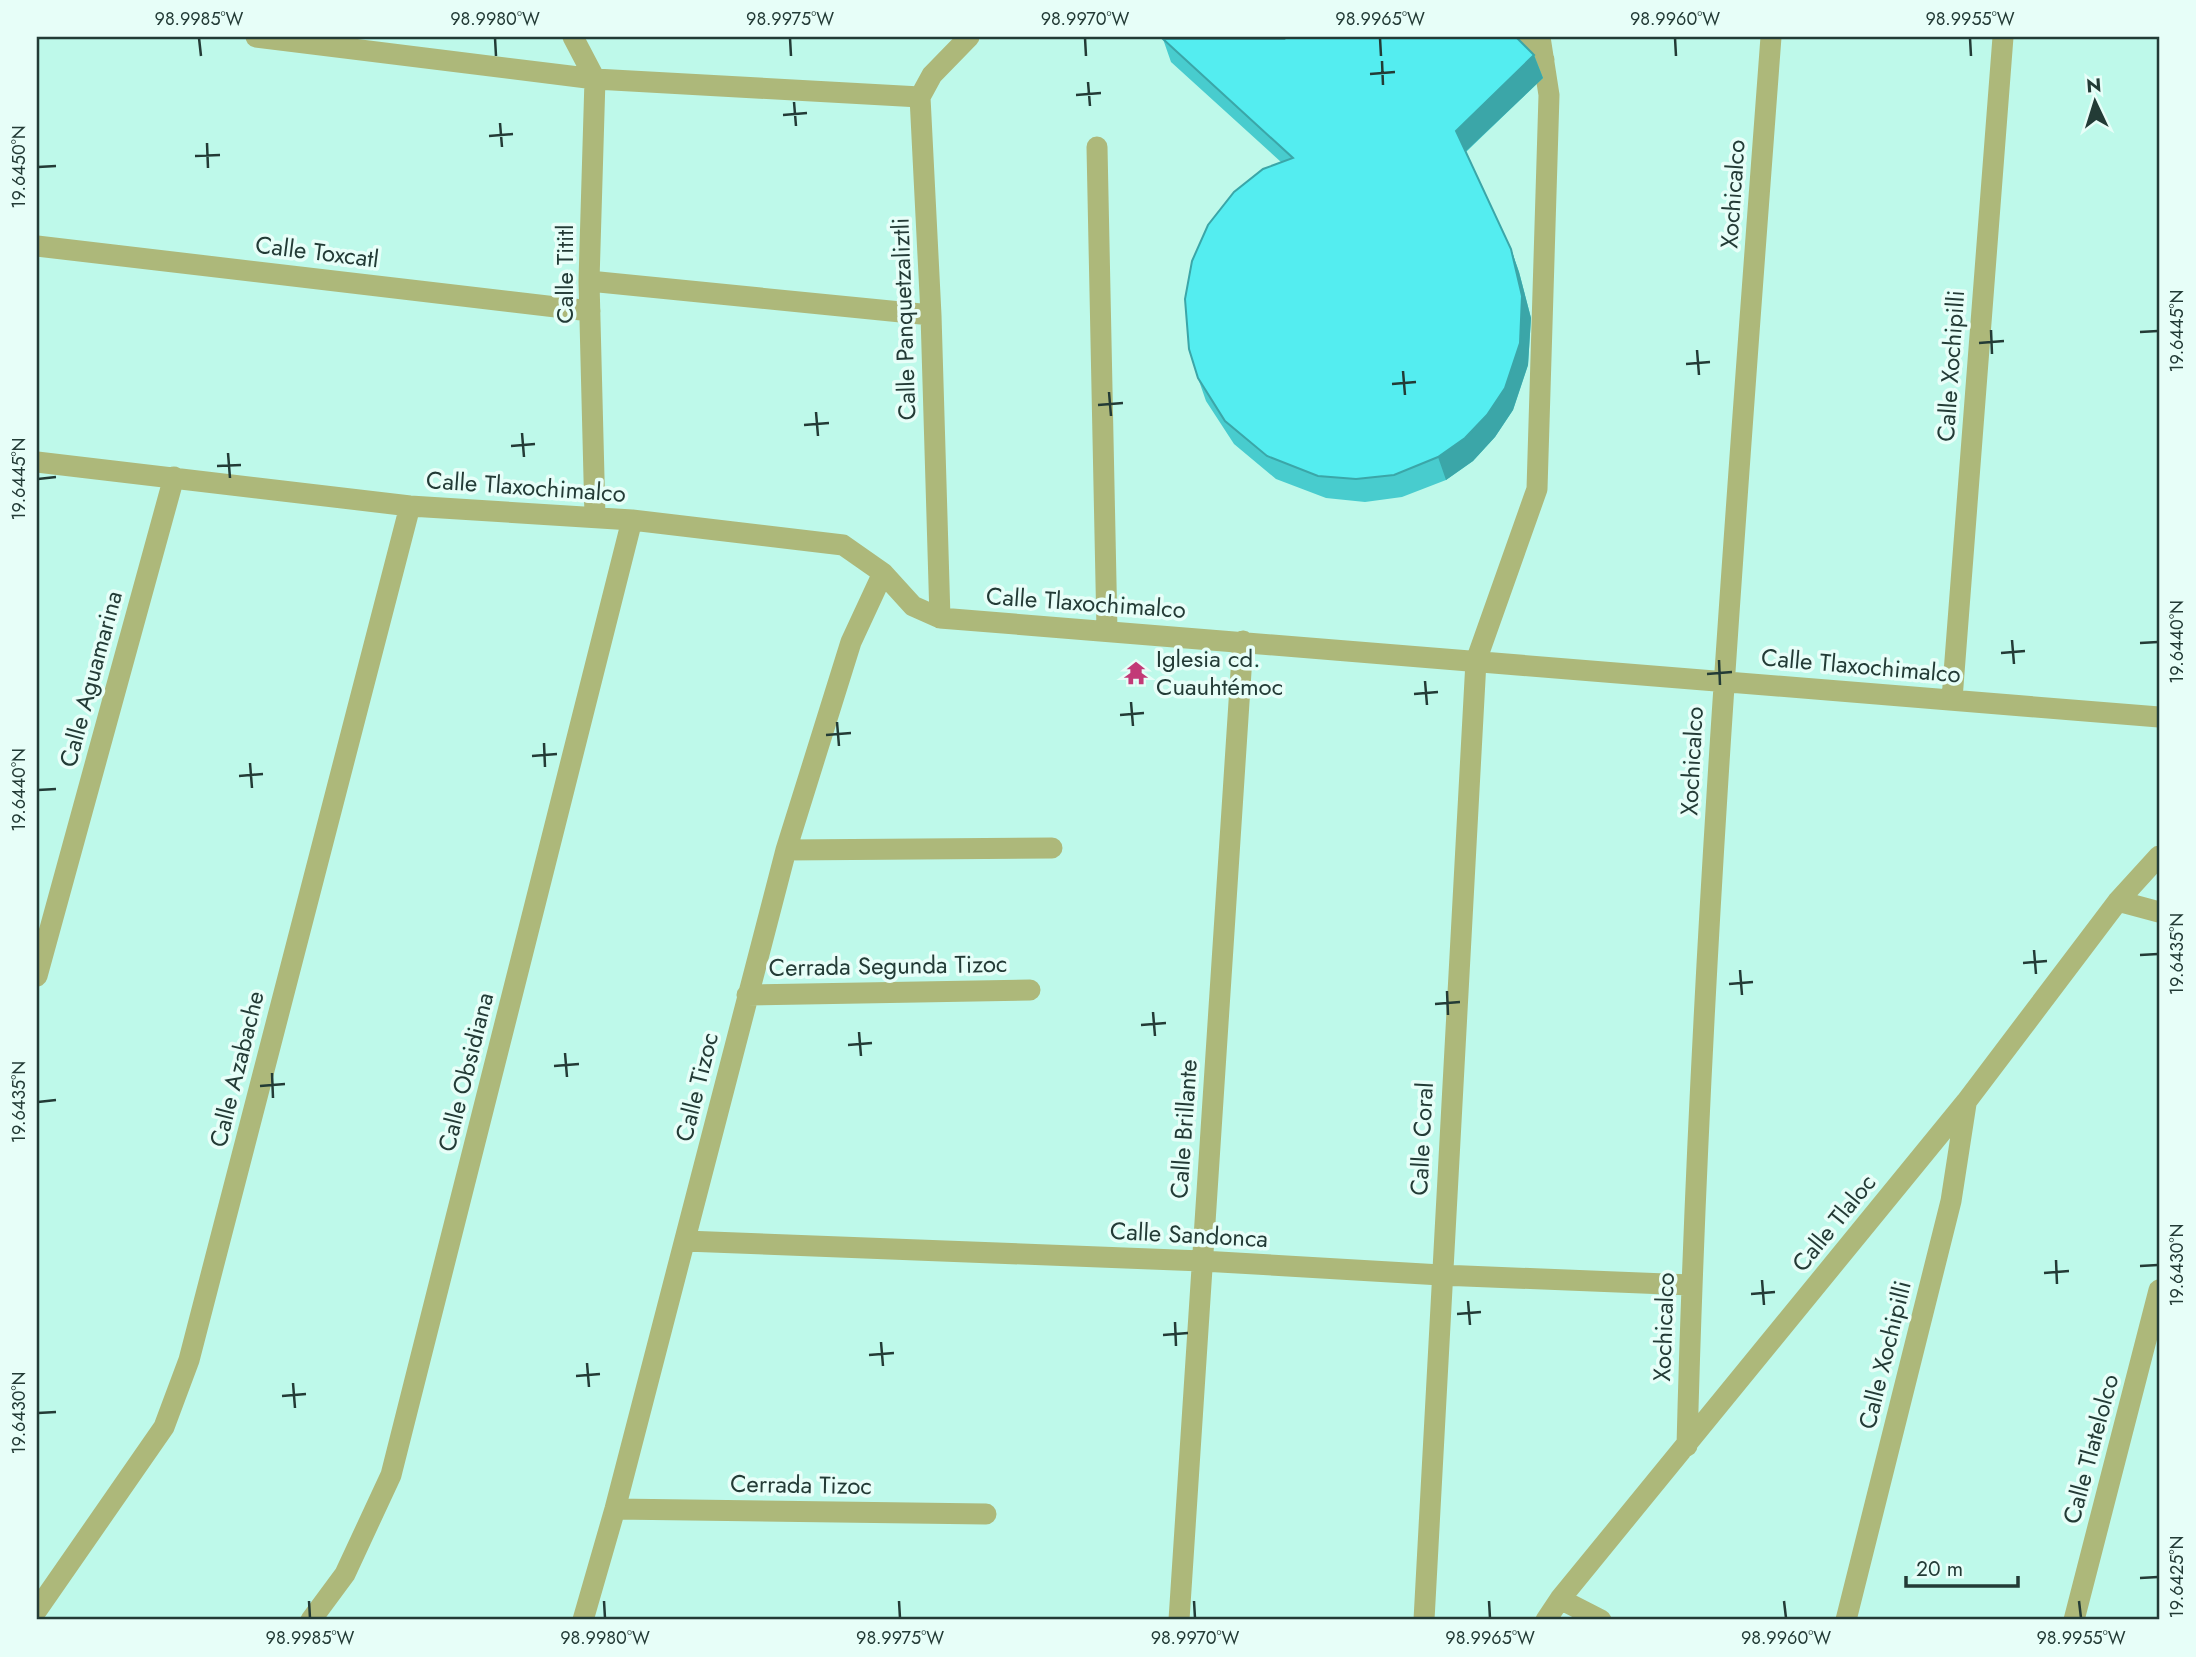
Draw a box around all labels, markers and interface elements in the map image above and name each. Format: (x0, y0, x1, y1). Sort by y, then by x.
text: 98.9985°W (155, 6, 244, 32)
text: 98.9980°W (450, 6, 540, 32)
text: 98.9975°W (746, 6, 834, 32)
text: 98.9970°W (1041, 6, 1129, 32)
text: 98.9965°W (1335, 6, 1425, 32)
text: 98.9960°W (1630, 6, 1720, 32)
text: 98.9955°W (1925, 6, 2015, 32)
north arrow (2060, 66, 2130, 136)
text: N (2085, 72, 2102, 100)
text: 19.6450°N (6, 125, 32, 209)
street label: Xochicalco (1711, 138, 1754, 250)
street label: Calle Panquetzaliztli (882, 217, 925, 421)
street label: Calle Tititl (547, 224, 582, 324)
street label: Calle Toxcatl (253, 227, 381, 276)
street label: Calle Xochipilli (1928, 289, 1973, 443)
text: 19.6445°N (2164, 289, 2190, 373)
text: 19.6445°N (6, 437, 32, 521)
street label: Calle Tlaxochimalco (425, 462, 627, 511)
street label: Calle Tlaxochimalco (985, 578, 1187, 627)
street label: Calle Aguamarina (50, 587, 131, 771)
text: 19.6440°N (2164, 600, 2190, 684)
street label: Calle Tlaxochimalco (1760, 639, 1962, 692)
place label: Iglesia cd. Cuauhtémoc (1156, 641, 1283, 704)
temple icon: Iglesia cd. Cuauhtémoc (1122, 659, 1150, 687)
street label: Xochicalco (1671, 706, 1712, 816)
text: 19.6440°N (6, 748, 32, 832)
text: 19.6435°N (2164, 913, 2190, 995)
street label: Cerrada Segunda Tizoc (768, 946, 1008, 985)
street label: Calle Azabache (200, 987, 273, 1151)
street label: Calle Obsidiana (429, 989, 502, 1155)
street label: Calle Tizoc (666, 1029, 727, 1145)
street label: Calle Brillante (1161, 1058, 1206, 1200)
text: 19.6435°N (6, 1061, 32, 1143)
street label: Calle Coral (1401, 1081, 1442, 1197)
street label: Calle Tlaloc (1783, 1166, 1884, 1279)
street label: Calle Sandonca (1109, 1213, 1269, 1256)
text: 19.6430°N (2164, 1223, 2190, 1307)
street label: Xochicalco (1644, 1272, 1683, 1382)
street label: Calle Xochipilli (1849, 1277, 1920, 1433)
street label: Calle Tlatelolco (2054, 1370, 2127, 1528)
text: 19.6430°N (6, 1371, 32, 1455)
street label: Cerrada Tizoc (730, 1466, 872, 1503)
text: 19.6425°N (2164, 1536, 2190, 1618)
scale bar (1906, 1545, 2018, 1589)
text: 20 m (1916, 1554, 1963, 1584)
text: 98.9985°W (266, 1625, 355, 1651)
text: 98.9980°W (560, 1625, 650, 1651)
text: 98.9975°W (856, 1625, 944, 1651)
text: 98.9970°W (1151, 1625, 1239, 1651)
text: 98.9965°W (1445, 1625, 1535, 1651)
text: 98.9960°W (1741, 1625, 1831, 1651)
text: 98.9955°W (2036, 1625, 2126, 1651)

